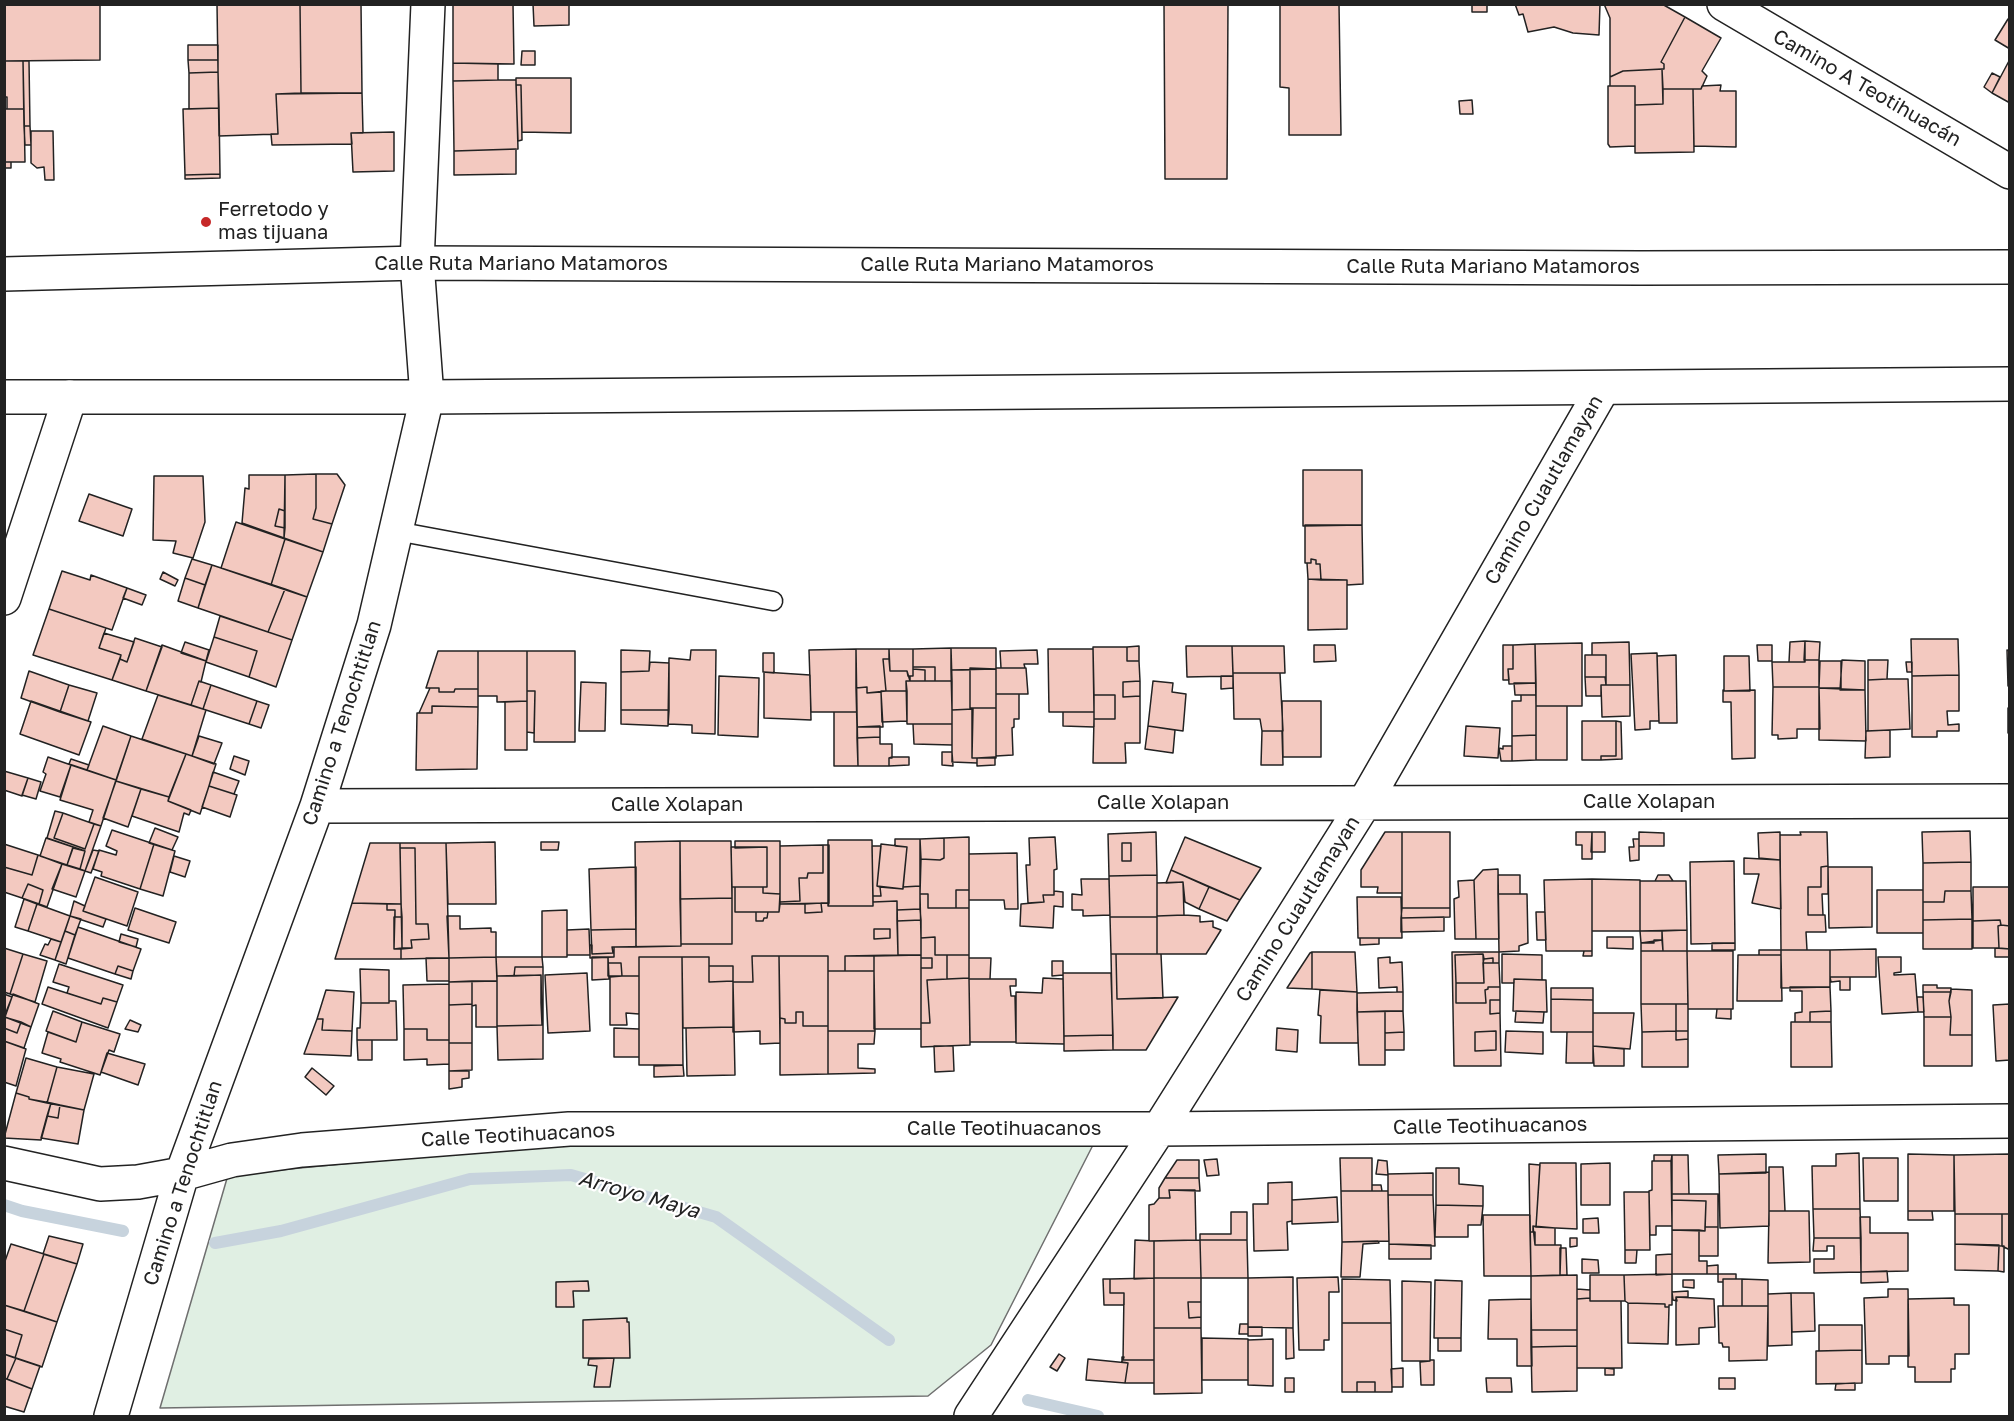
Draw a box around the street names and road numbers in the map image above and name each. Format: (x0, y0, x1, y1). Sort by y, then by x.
street label: Camino A Teotihuacán (1769, 24, 1965, 152)
street label: Calle Ruta Mariano Matamoros (374, 252, 668, 276)
street label: Calle Ruta Mariano Matamoros (860, 253, 1154, 277)
street label: Calle Ruta Mariano Matamoros (1346, 255, 1640, 279)
street label: Camino Cuautlamayan (1480, 391, 1608, 589)
street label: Camino a Tenochtitlan (297, 617, 387, 829)
street label: Calle Xolapan (1583, 790, 1715, 814)
street label: Calle Xolapan (1097, 791, 1229, 815)
street label: Calle Xolapan (611, 793, 743, 817)
street label: Camino Cuautlamayan (1231, 812, 1365, 1006)
street label: Camino a Tenochtitlan (138, 1077, 228, 1289)
street label: Calle Teotihuacanos (1393, 1112, 1587, 1140)
street label: Calle Teotihuacanos (907, 1117, 1101, 1141)
street label: Calle Teotihuacanos (420, 1118, 616, 1152)

